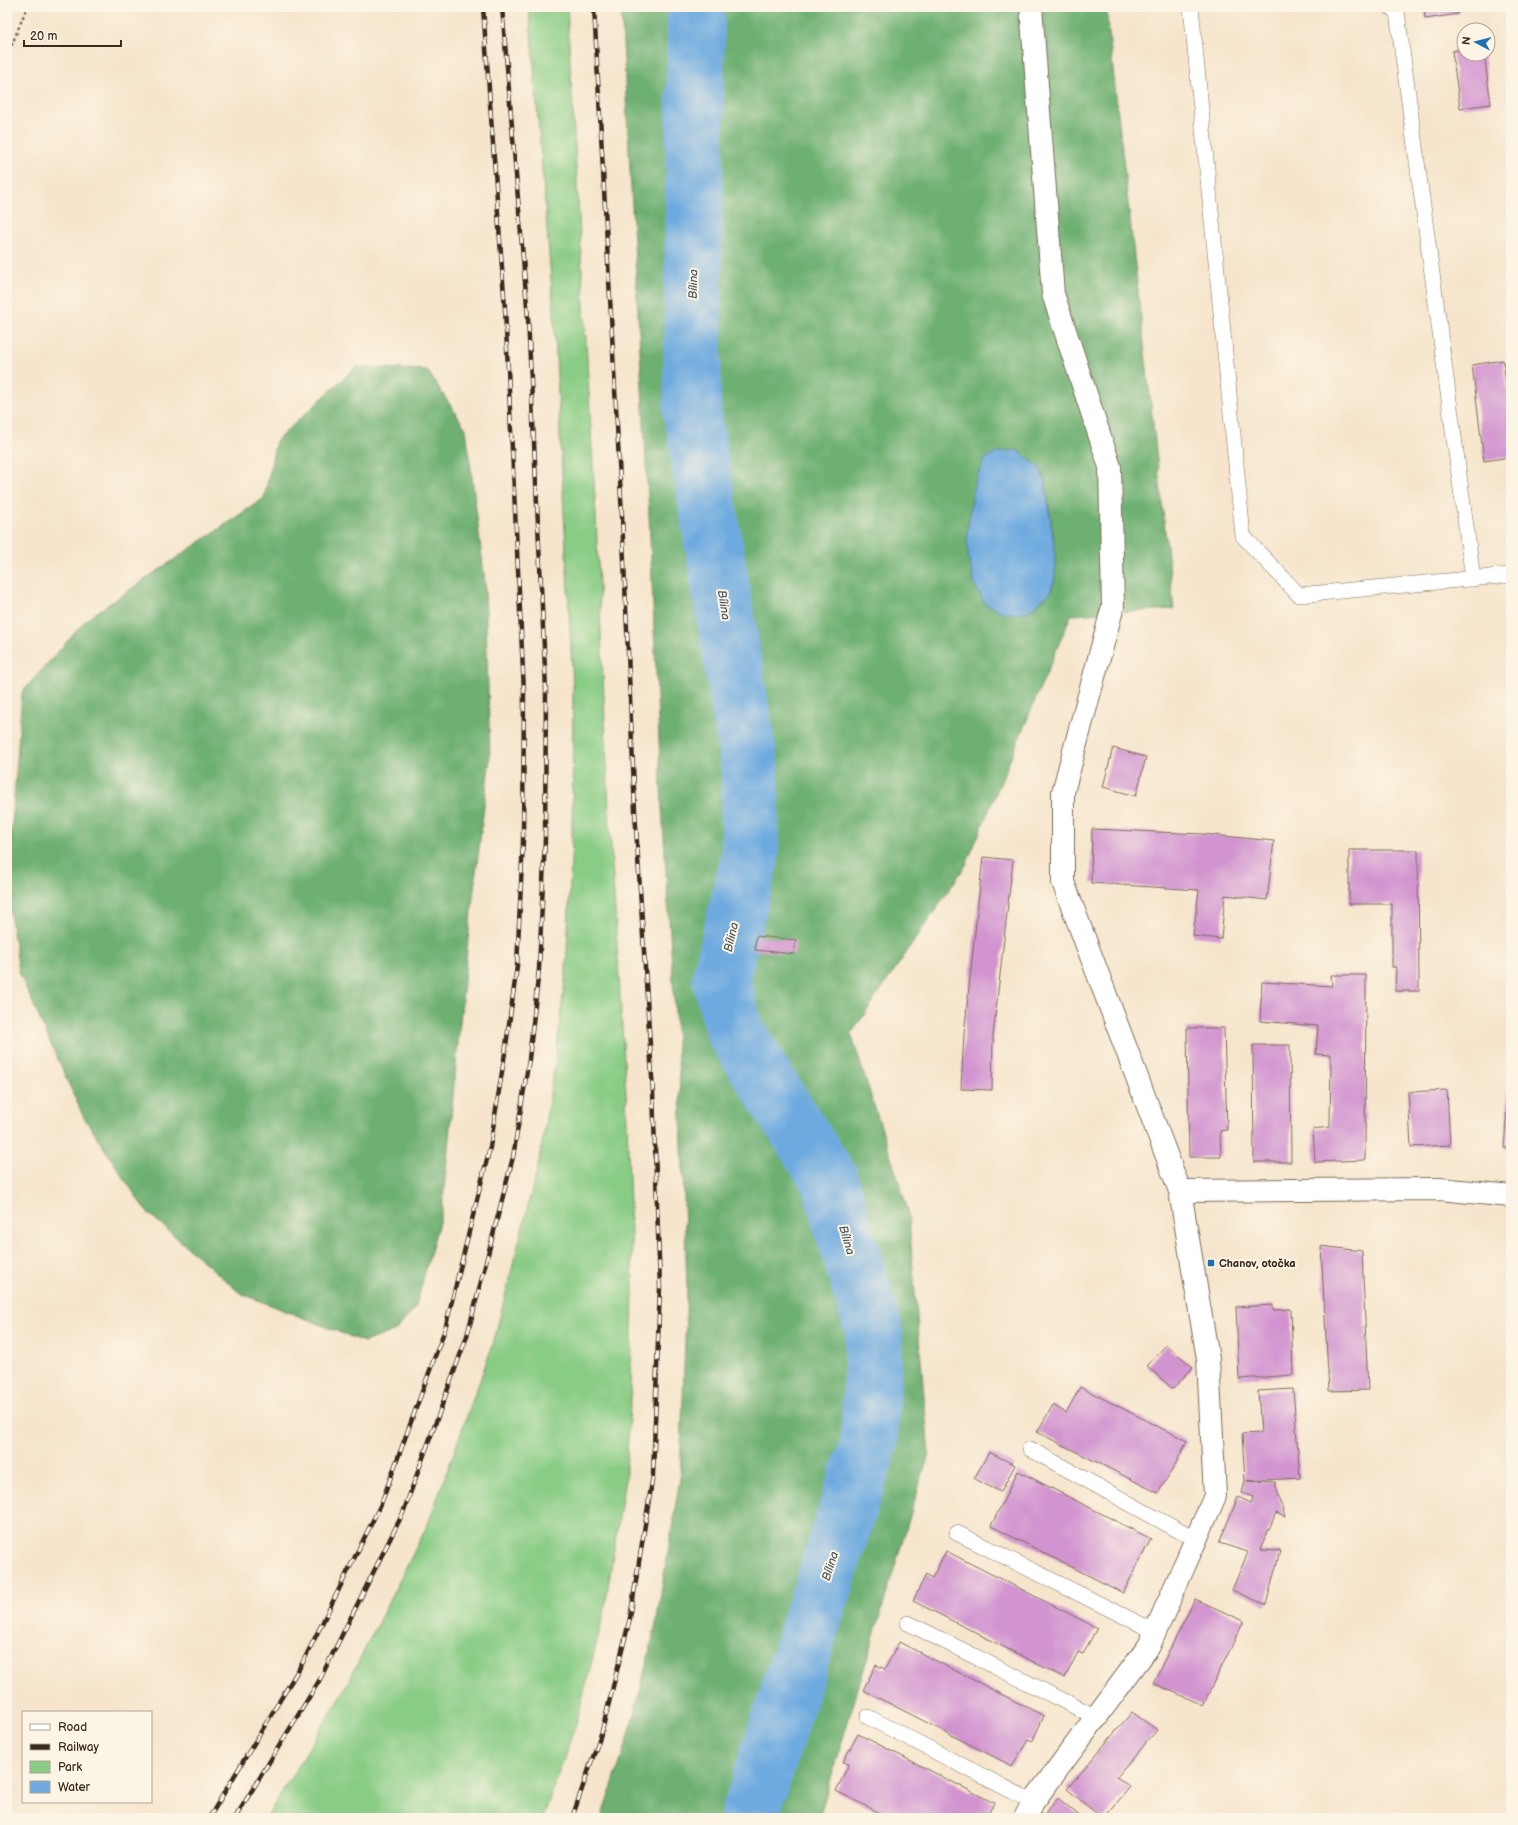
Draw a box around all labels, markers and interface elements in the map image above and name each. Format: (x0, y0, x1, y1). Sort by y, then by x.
scale bar (24, 22, 121, 48)
north arrow (1456, 22, 1496, 62)
text: 20 m (30, 29, 57, 44)
text: N (1460, 36, 1474, 46)
water label: Bílina (686, 269, 701, 299)
water label: Bílina (714, 589, 733, 621)
water label: Bílina (721, 921, 742, 953)
water label: Bílina (835, 1224, 858, 1257)
place label: Chanov, otočka (1219, 1257, 1296, 1270)
marker: Chanov, otočka (1206, 1258, 1216, 1268)
water label: Bílina (819, 1549, 842, 1583)
legend (22, 1711, 152, 1803)
text: Road (58, 1720, 87, 1735)
text: Railway (58, 1740, 100, 1755)
text: Park (58, 1760, 82, 1775)
text: Water (58, 1780, 90, 1795)

